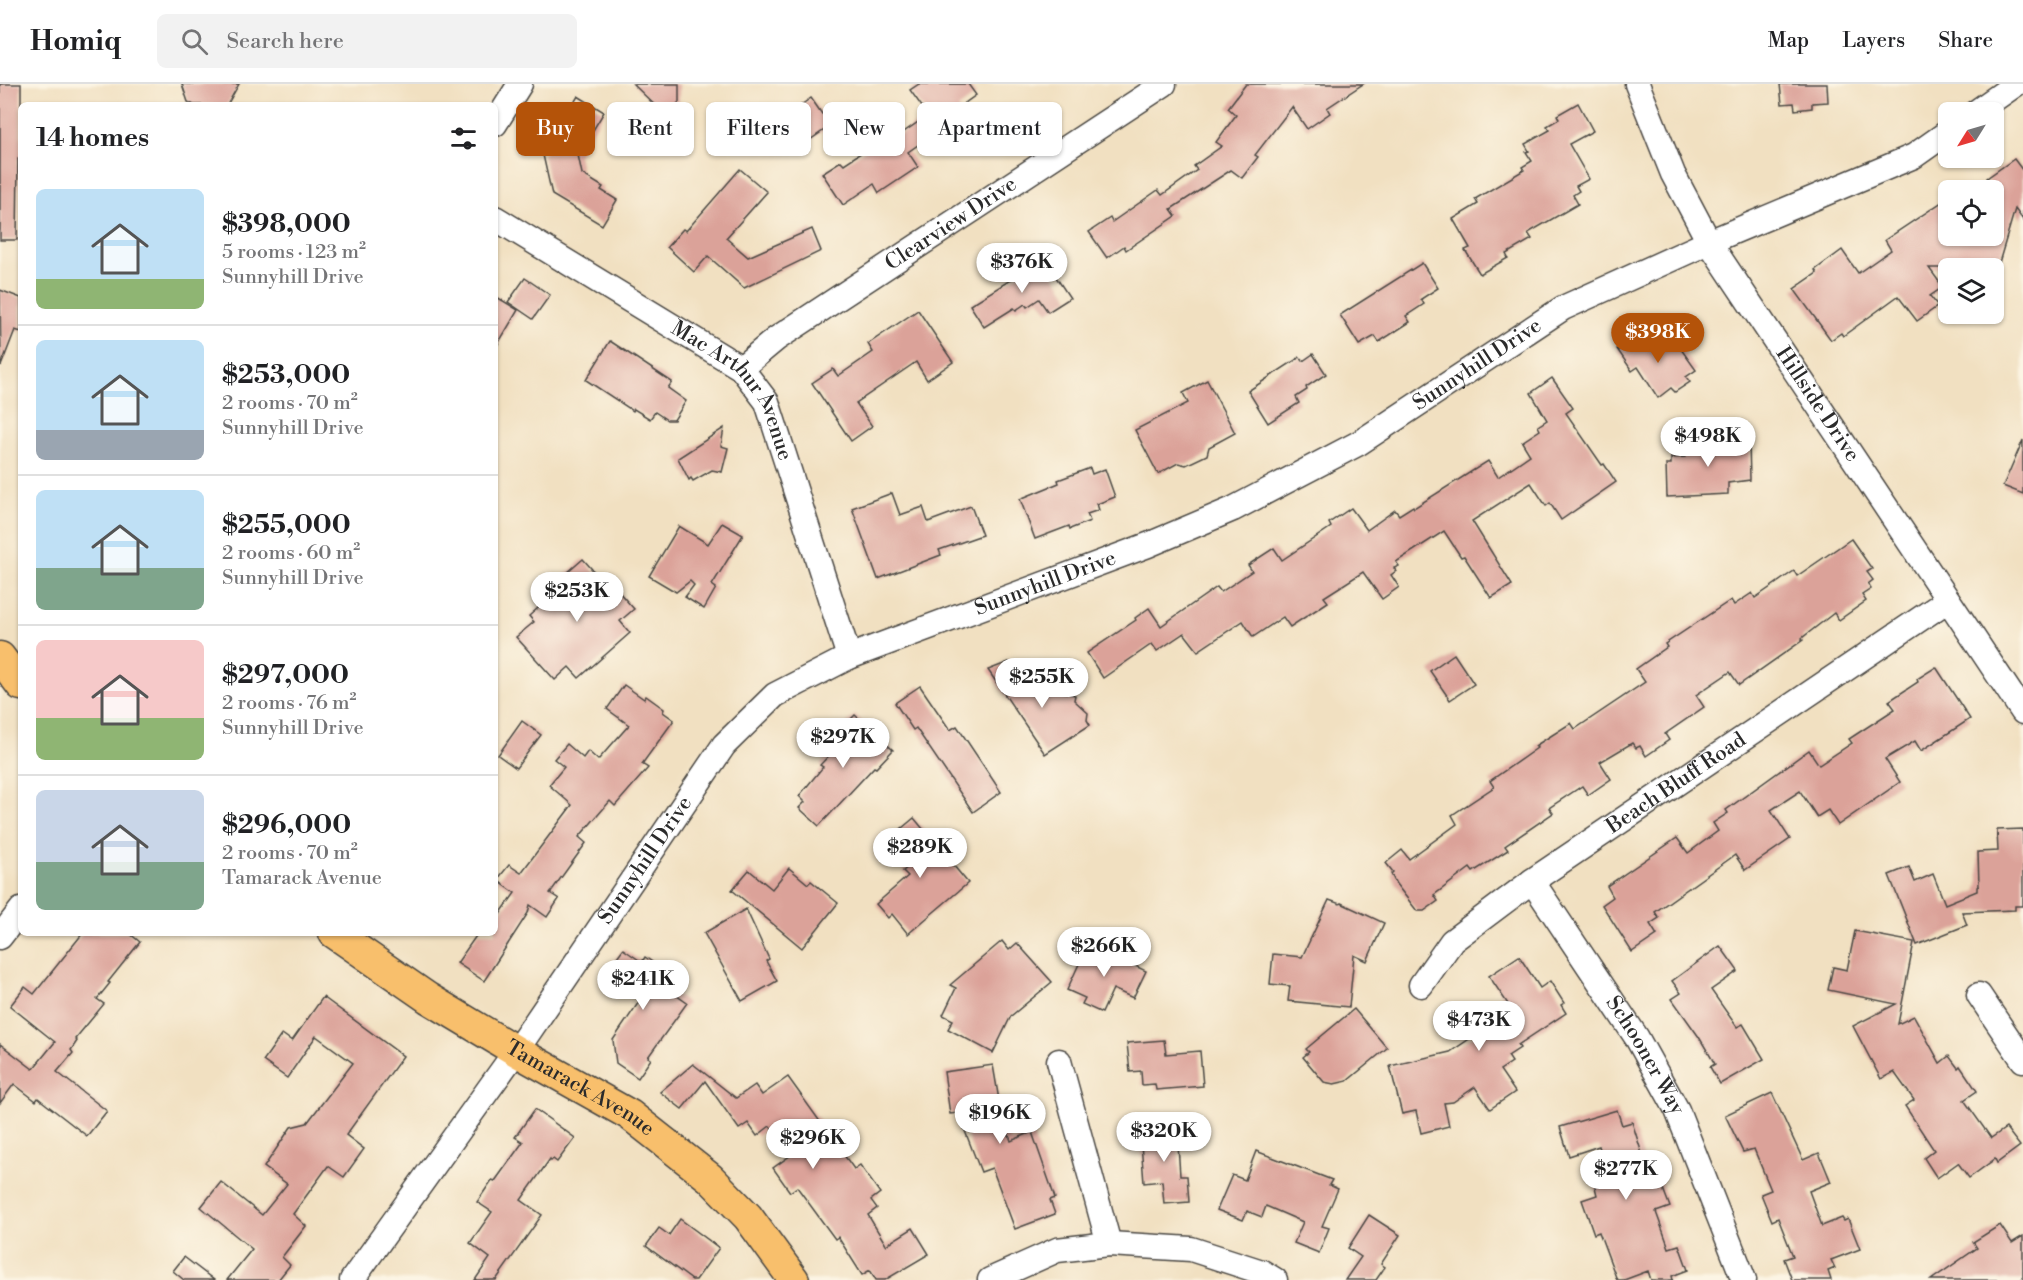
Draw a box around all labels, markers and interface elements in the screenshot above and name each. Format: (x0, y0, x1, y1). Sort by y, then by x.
search box (157, 14, 577, 68)
text: Homiq (30, 24, 121, 59)
icon: search (178, 25, 211, 58)
text: Search here (226, 28, 344, 55)
text: Map (1768, 28, 1809, 54)
text: Layers (1842, 28, 1905, 54)
text: Share (1938, 28, 1993, 54)
chip: Buy (516, 102, 595, 156)
chip: Rent (607, 102, 694, 156)
chip: Filters (706, 102, 811, 156)
chip: New (823, 102, 905, 156)
chip: Apartment (917, 102, 1062, 156)
north arrow (1938, 102, 2004, 168)
map controls (1938, 102, 2004, 324)
text: 14 homes (36, 122, 149, 154)
icon: filters (447, 122, 480, 155)
street label: Clearview Drive (880, 171, 1022, 277)
button: locate (1938, 180, 2004, 246)
text: $398,000 (222, 208, 351, 240)
icon: home (84, 213, 156, 285)
text: 5 rooms · 123 m² (222, 240, 366, 265)
pin: $376K (980, 243, 1064, 294)
text: $376K (990, 250, 1054, 275)
button: layers (1938, 258, 2004, 324)
text: Sunnyhill Drive (222, 265, 364, 290)
street label: Sunnyhill Drive (1408, 313, 1547, 417)
pin: $398K (1616, 313, 1700, 364)
street label: Mac Arthur Avenue (666, 315, 798, 464)
text: $398K (1625, 320, 1691, 345)
street label: Hillside Drive (1770, 342, 1865, 467)
text: $253,000 (222, 359, 350, 391)
icon: home (84, 364, 156, 436)
text: 2 rooms · 70 m² (222, 391, 358, 416)
text: Sunnyhill Drive (222, 416, 364, 441)
pin: $498K (1666, 417, 1750, 468)
text: $498K (1675, 424, 1741, 449)
text: $255,000 (222, 509, 351, 541)
icon: home (84, 514, 156, 586)
text: 2 rooms · 60 m² (222, 541, 360, 566)
street label: Sunnyhill Drive (971, 545, 1120, 622)
text: Sunnyhill Drive (222, 566, 364, 591)
pin: $253K (535, 572, 619, 623)
text: $253K (544, 579, 610, 604)
pin: $255K (1000, 658, 1084, 709)
text: $297,000 (222, 659, 349, 691)
icon: home (84, 664, 156, 736)
text: $255K (1009, 665, 1075, 690)
text: 2 rooms · 76 m² (222, 691, 356, 716)
text: Sunnyhill Drive (222, 716, 364, 741)
pin: $297K (801, 718, 885, 769)
text: $297K (811, 725, 876, 750)
street label: Beach Bluff Road (1601, 727, 1751, 840)
street label: Sunnyhill Drive (593, 792, 698, 929)
text: $296,000 (222, 809, 351, 841)
icon: home (84, 814, 156, 886)
pin: $289K (878, 828, 962, 879)
text: $289K (887, 835, 953, 860)
text: 2 rooms · 70 m² (222, 841, 358, 866)
text: Tamarack Avenue (222, 866, 382, 891)
pin: $266K (1062, 927, 1146, 978)
text: $266K (1071, 934, 1137, 959)
pin: $241K (601, 960, 685, 1011)
text: $241K (611, 967, 675, 992)
street label: Schooner Way (1600, 991, 1690, 1120)
pin: $473K (1437, 1001, 1521, 1052)
text: $473K (1447, 1008, 1511, 1033)
street label: Tamarack Avenue (501, 1035, 659, 1142)
pin: $196K (958, 1094, 1042, 1145)
text: $196K (969, 1101, 1031, 1126)
pin: $320K (1122, 1112, 1206, 1163)
pin: $296K (771, 1119, 855, 1170)
text: $320K (1130, 1119, 1198, 1144)
text: $296K (780, 1126, 846, 1151)
pin: $277K (1584, 1150, 1668, 1201)
text: $277K (1594, 1157, 1658, 1182)

